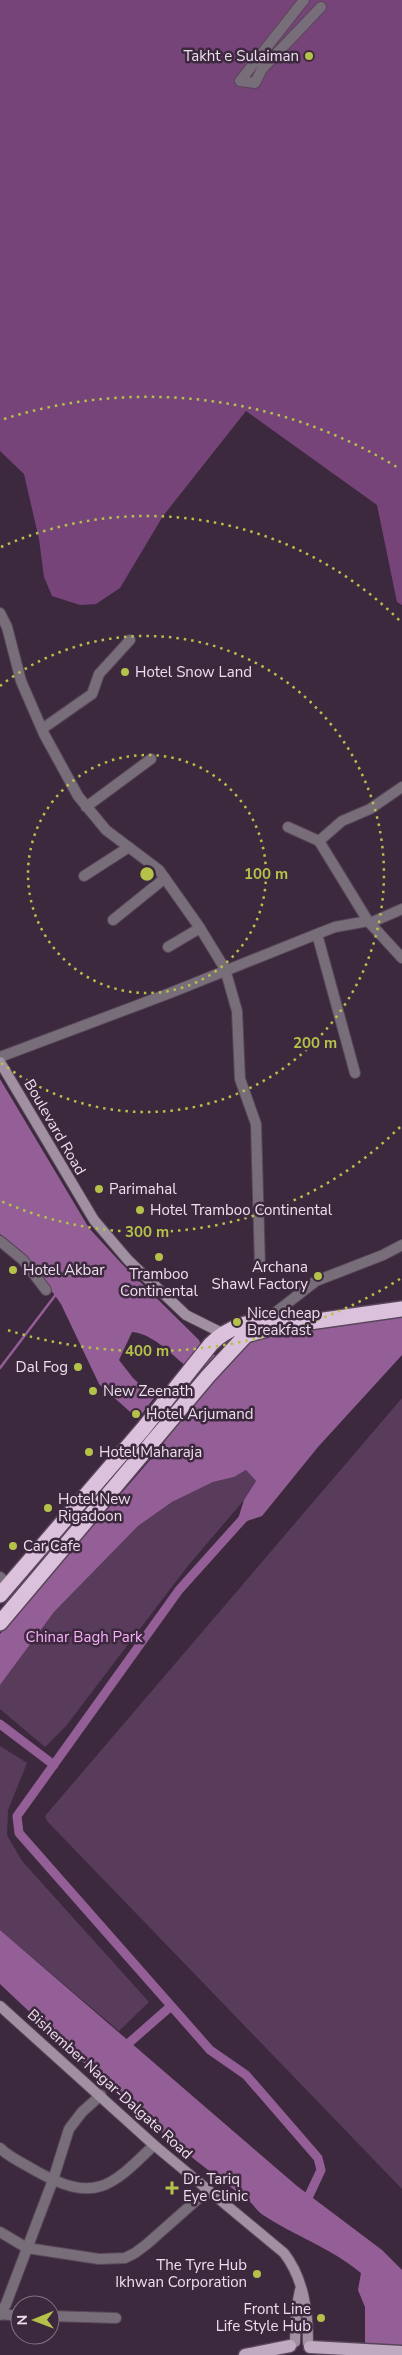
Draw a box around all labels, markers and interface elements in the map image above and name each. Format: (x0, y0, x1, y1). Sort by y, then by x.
place label: Takht e Sulaiman (183, 46, 299, 66)
marker: Takht e Sulaiman (303, 50, 315, 62)
place label: Hotel Snow Land (135, 662, 252, 682)
marker: Hotel Snow Land (119, 666, 131, 678)
text: 100 m (244, 864, 288, 884)
centre of rings (138, 865, 156, 883)
text: 200 m (293, 1033, 337, 1053)
street label: Boulevard Road (19, 1075, 91, 1179)
place label: Parimahal (109, 1179, 177, 1199)
marker: Parimahal (93, 1183, 105, 1195)
place label: Hotel Tramboo Continental (150, 1200, 333, 1220)
marker: Hotel Tramboo Continental (134, 1204, 146, 1216)
text: 300 m (125, 1222, 169, 1242)
marker: Tramboo Continental (153, 1251, 165, 1263)
place label: Archana Shawl Factory (212, 1257, 308, 1294)
place label: Hotel Akbar (23, 1260, 105, 1280)
marker: Hotel Akbar (7, 1264, 19, 1276)
place label: Tramboo Continental (120, 1264, 198, 1301)
marker: Archana Shawl Factory (312, 1270, 324, 1282)
place label: Nice cheap Breakfast (247, 1303, 321, 1340)
marker: Nice cheap Breakfast (231, 1316, 243, 1328)
text: 400 m (125, 1341, 169, 1361)
place label: Dal Fog (16, 1357, 68, 1377)
marker: Dal Fog (72, 1361, 84, 1373)
place label: New Zeenath (103, 1381, 193, 1401)
marker: New Zeenath (87, 1385, 99, 1397)
place label: Hotel Arjumand (146, 1404, 253, 1424)
marker: Hotel Arjumand (130, 1408, 142, 1420)
place label: Hotel Maharaja (99, 1442, 202, 1462)
marker: Hotel Maharaja (83, 1446, 95, 1458)
place label: Hotel New Rigadoon (58, 1489, 131, 1526)
marker: Hotel New Rigadoon (42, 1502, 54, 1514)
place label: Car Cafe (23, 1536, 81, 1556)
marker: Car Cafe (7, 1540, 19, 1552)
park label: Chinar Bagh Park (26, 1627, 143, 1647)
street label: Bishember Nagar-Dalgate Road (23, 2005, 197, 2163)
place label: Dr. Tariq Eye Clinic (183, 2169, 248, 2206)
marker: Dr. Tariq Eye Clinic (165, 2181, 179, 2195)
place label: The Tyre Hub Ikhwan Corporation (115, 2255, 247, 2292)
marker: The Tyre Hub Ikhwan Corporation (251, 2268, 263, 2280)
north arrow (10, 2295, 60, 2345)
place label: Front Line Life Style Hub (216, 2299, 311, 2336)
marker: Front Line Life Style Hub (315, 2312, 327, 2324)
text: N (13, 2315, 32, 2326)

